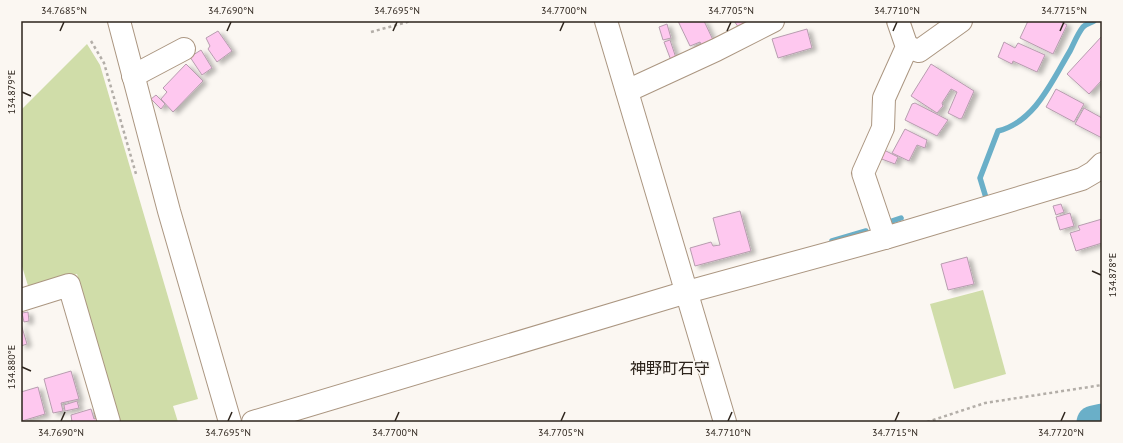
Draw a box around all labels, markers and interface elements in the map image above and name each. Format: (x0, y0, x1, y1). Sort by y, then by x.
text: 34.7685°N (41, 4, 87, 17)
text: 34.7690°N (208, 4, 254, 17)
text: 34.7695°N (374, 4, 420, 17)
text: 34.7700°N (541, 4, 587, 17)
text: 34.7705°N (708, 4, 754, 17)
text: 34.7710°N (874, 4, 920, 17)
text: 34.7715°N (1041, 4, 1087, 17)
text: 134.879°E (5, 70, 18, 114)
text: 134.878°E (1106, 253, 1119, 297)
text: 134.880°E (5, 345, 18, 389)
district label: 神野町石守 (630, 358, 710, 378)
text: 34.7690°N (38, 426, 84, 439)
text: 34.7695°N (205, 426, 251, 439)
text: 34.7700°N (372, 426, 418, 439)
text: 34.7705°N (538, 426, 584, 439)
text: 34.7710°N (705, 426, 751, 439)
text: 34.7715°N (872, 426, 918, 439)
text: 34.7720°N (1038, 426, 1084, 439)

